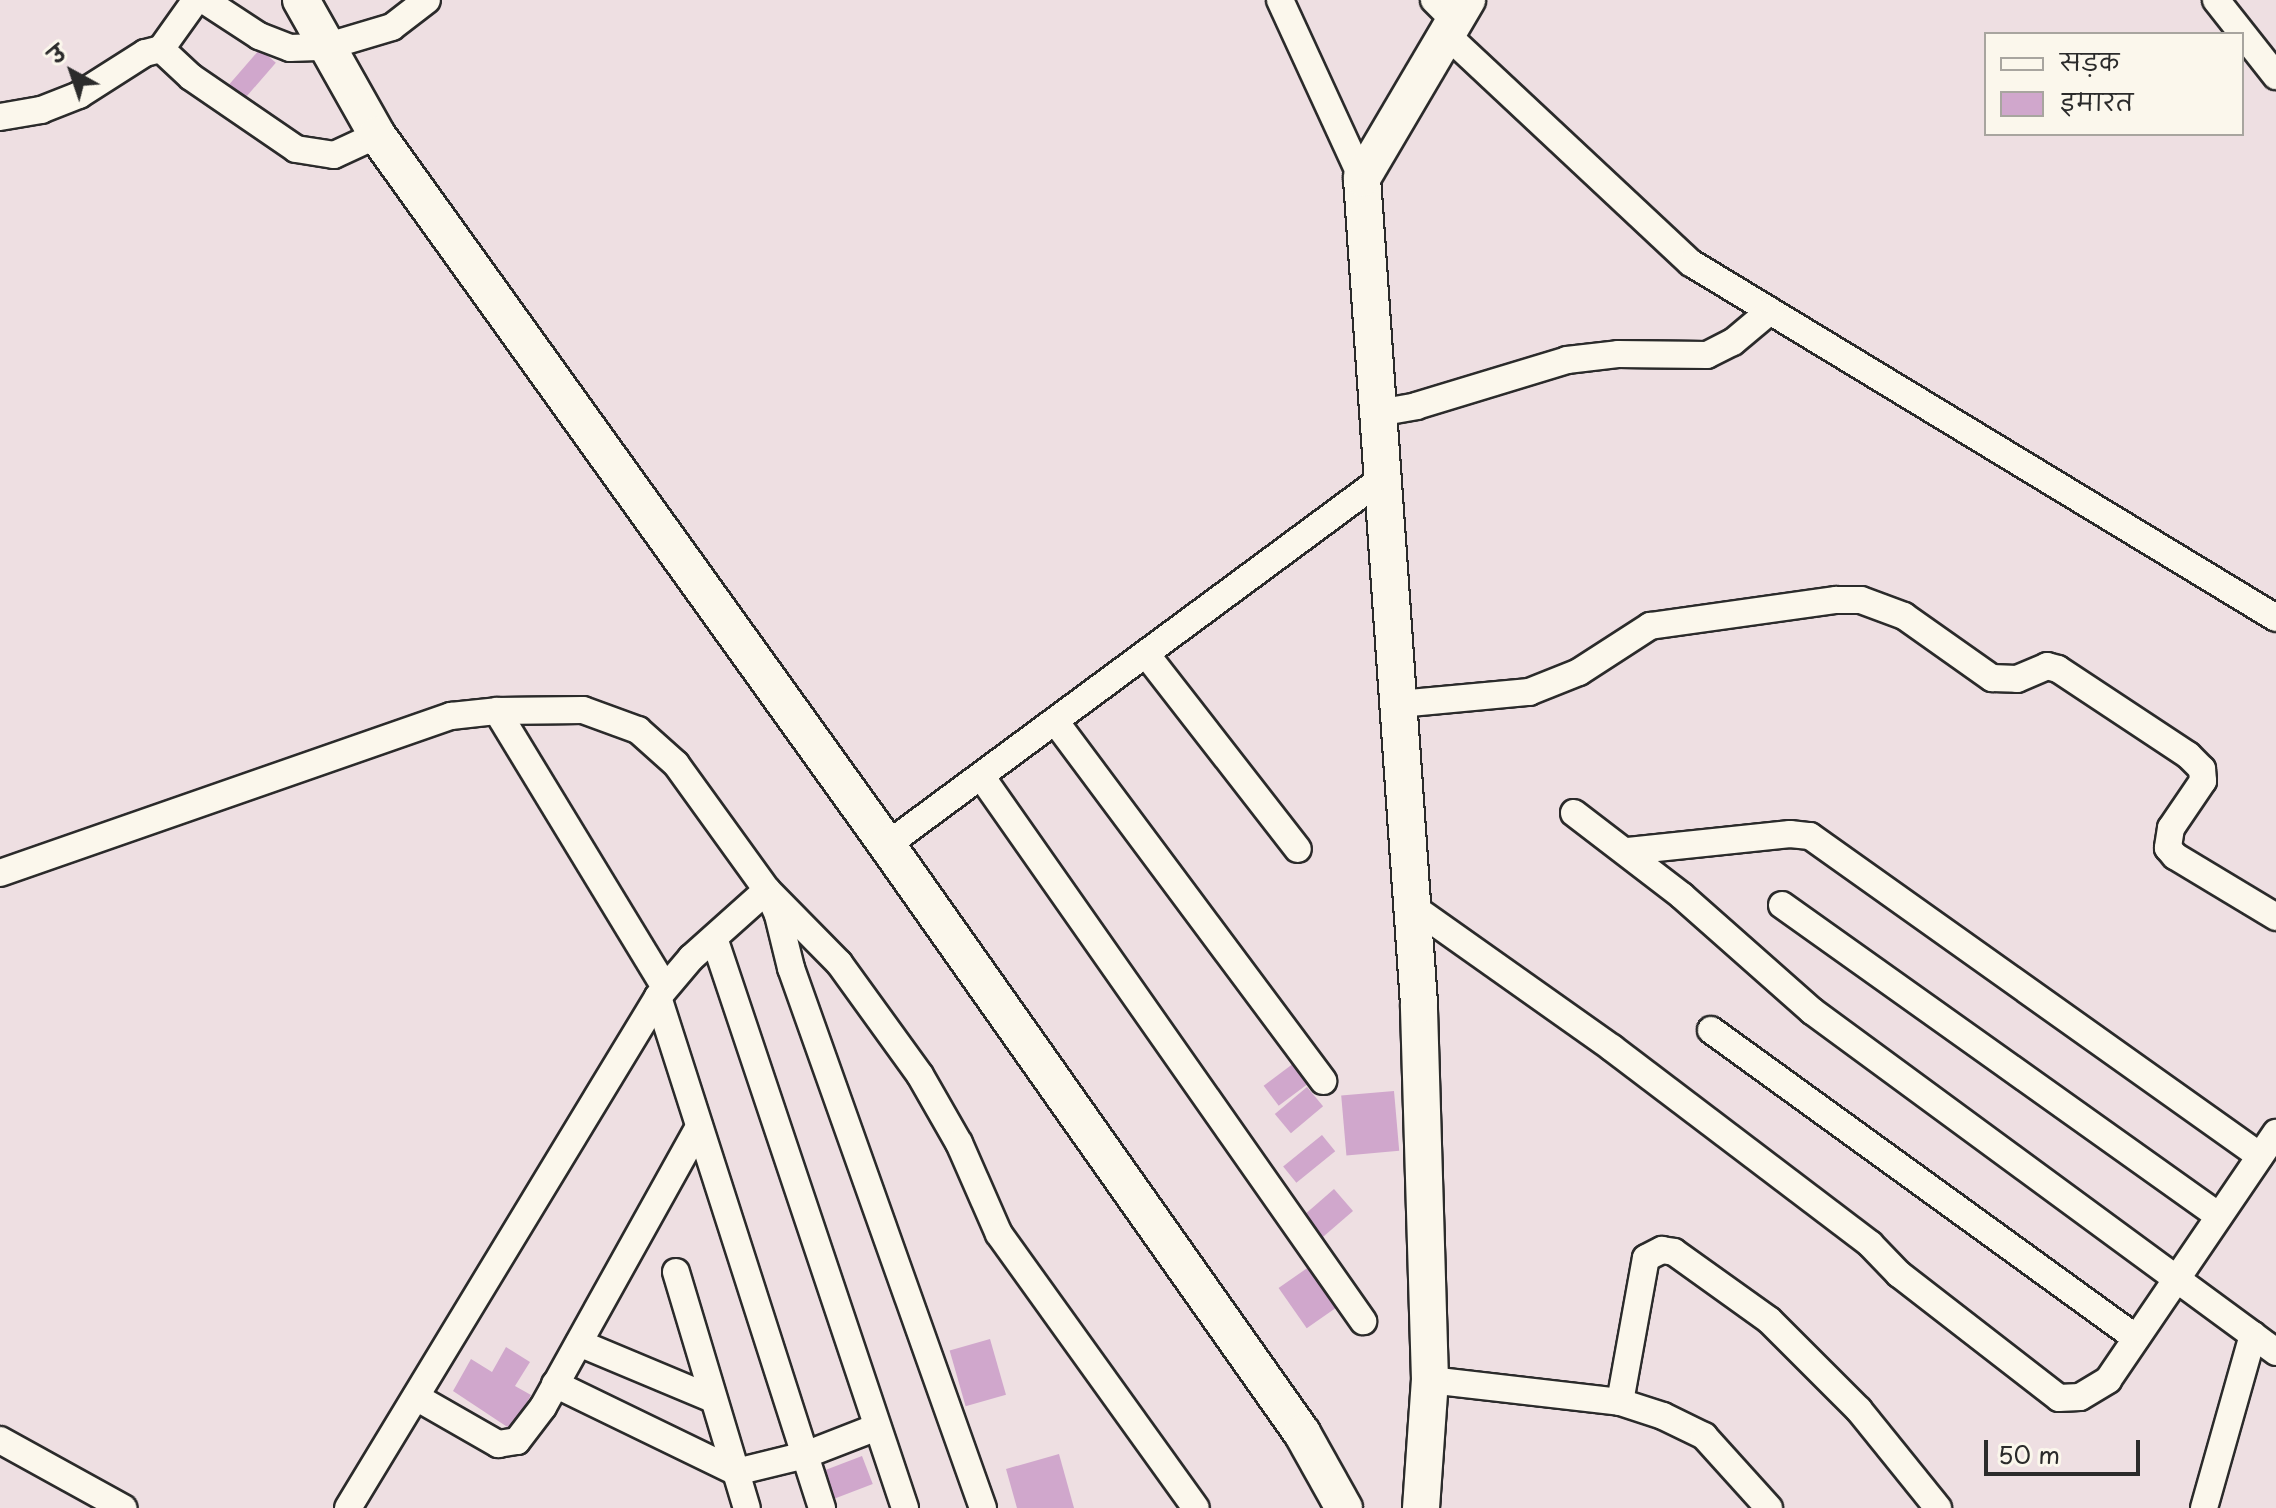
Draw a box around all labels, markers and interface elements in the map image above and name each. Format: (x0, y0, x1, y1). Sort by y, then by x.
north arrow (32, 32, 112, 112)
legend (1984, 32, 2244, 136)
text: उ (40, 36, 72, 71)
text: सड़क (2060, 43, 2119, 79)
text: इमारत (2060, 83, 2133, 119)
scale bar (1988, 1424, 2144, 1474)
text: 50 m (1998, 1436, 2060, 1472)

